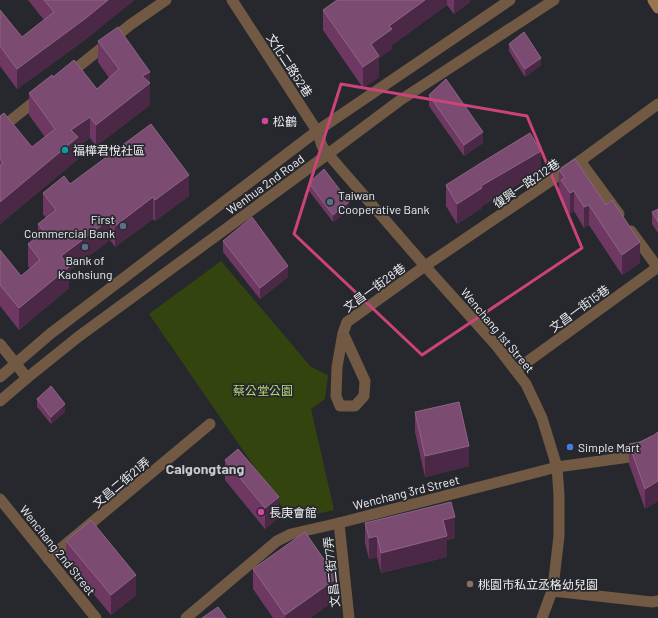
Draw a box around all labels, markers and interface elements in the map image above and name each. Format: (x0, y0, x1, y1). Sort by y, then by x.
street label: 文化二路52巷 (264, 31, 316, 99)
place label: 松鶴 (273, 114, 297, 128)
marker: 松鶴 (260, 116, 270, 126)
place label: 福樺君悅社區 (73, 143, 145, 157)
marker: 福樺君悅社區 (60, 145, 70, 155)
street label: Wenhua 2nd Road (223, 151, 307, 217)
street label: 復興一路212巷 (490, 156, 562, 210)
place label: Taiwan Cooperative Bank (338, 188, 430, 216)
marker: Taiwan Cooperative Bank (325, 197, 335, 207)
place label: First Commercial Bank (24, 212, 115, 240)
marker: First Commercial Bank (118, 221, 128, 231)
marker: Bank of Kaohsiung (80, 242, 90, 252)
place label: Bank of Kaohsiung (58, 253, 112, 281)
street label: 文昌一街28巷 (340, 260, 408, 314)
street label: 文昌一街15巷 (546, 282, 612, 334)
street label: Wenchang 1st Street (458, 285, 538, 375)
park label: 蔡公堂公園 (233, 383, 293, 397)
place label: Simple Mart (578, 440, 640, 454)
marker: Simple Mart (565, 442, 575, 452)
street label: 文昌二街21弄 (90, 454, 152, 510)
district label: Caigongtang (166, 460, 245, 477)
street label: Wenchang 3rd Street (351, 472, 461, 512)
street label: Wenchang 2nd Street (18, 502, 98, 598)
place label: 長庚會館 (269, 505, 317, 519)
marker: 長庚會館 (256, 507, 266, 517)
street label: 文昌二街77弄 (320, 536, 342, 608)
place label: 桃園市私立丞格幼兒園 (478, 577, 598, 591)
marker: 桃園市私立丞格幼兒園 (465, 579, 475, 589)

